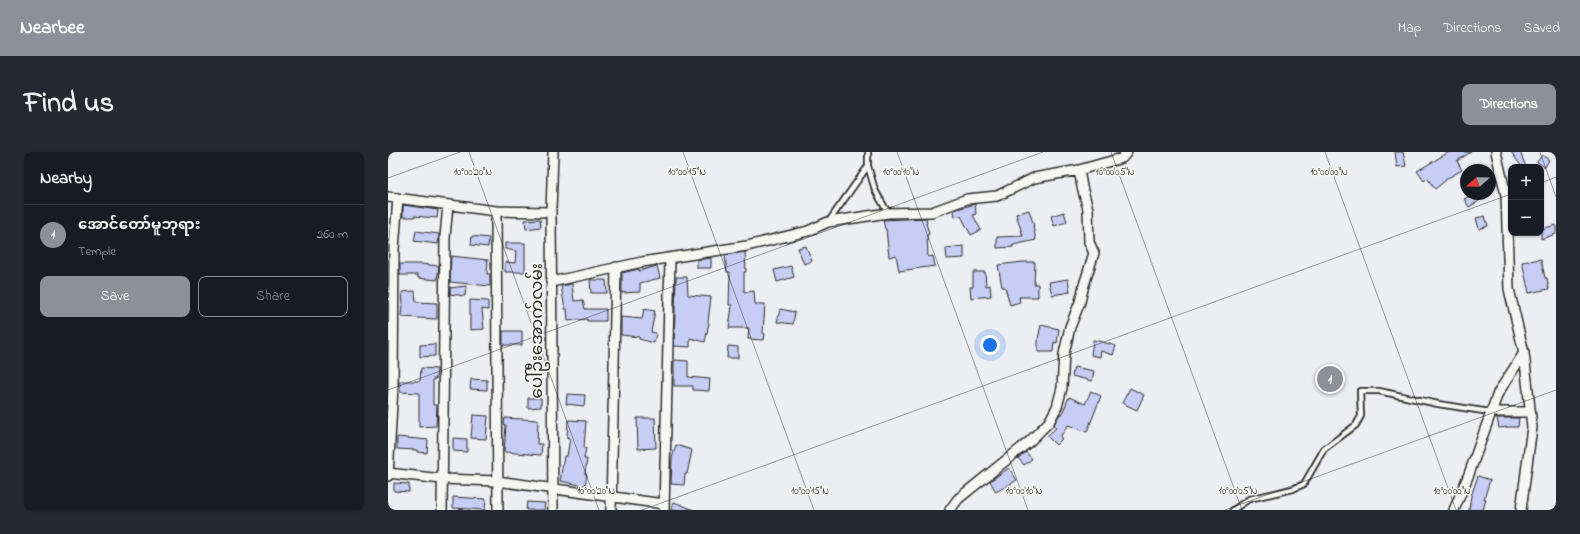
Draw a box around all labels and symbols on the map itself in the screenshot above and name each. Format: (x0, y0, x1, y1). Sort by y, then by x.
north arrow (1460, 164, 1496, 200)
text: 10°00'20"N (454, 165, 492, 180)
text: 10°00'15"N (668, 165, 706, 180)
text: 10°00'10"N (883, 165, 919, 180)
text: 10°00'05"N (1096, 165, 1135, 180)
text: 10°00'00"N (1310, 165, 1348, 180)
street label: ပေါ်ဦးအောက်လမ်း (525, 263, 550, 399)
your location (980, 335, 1000, 355)
pin: 1 (1317, 364, 1343, 394)
text: 10°00'20"N (577, 484, 615, 499)
text: 10°00'15"N (791, 484, 829, 499)
text: 10°00'10"N (1006, 484, 1042, 499)
text: 10°00'05"N (1219, 484, 1258, 499)
text: 10°00'00"N (1433, 484, 1471, 499)

